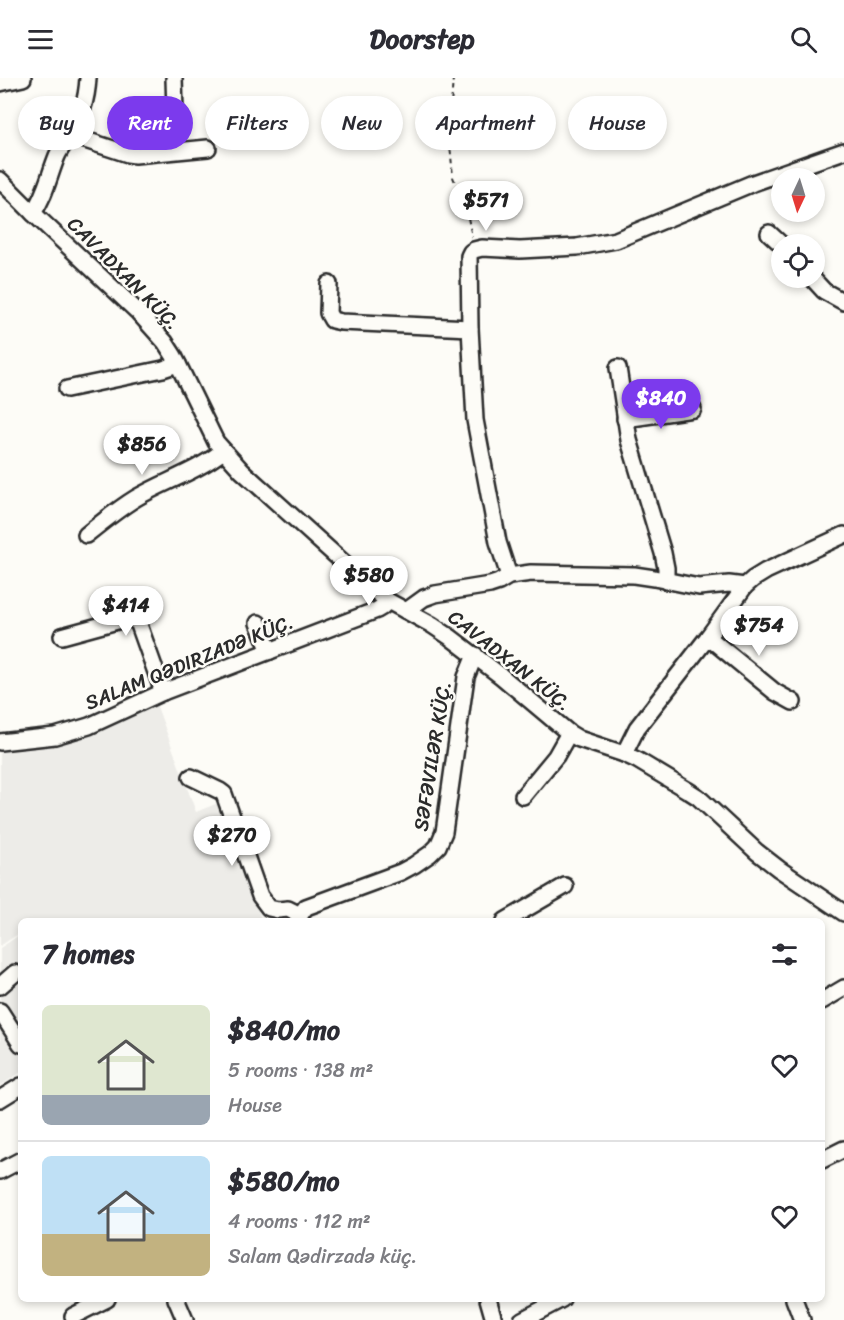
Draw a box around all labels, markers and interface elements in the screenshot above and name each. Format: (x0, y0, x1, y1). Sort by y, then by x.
text: Doorstep (369, 15, 475, 63)
icon: menu (24, 23, 57, 56)
icon: search (787, 23, 820, 56)
chip: Buy (18, 96, 95, 150)
chip: Rent (107, 96, 193, 150)
chip: Filters (205, 96, 309, 150)
chip: New (321, 96, 403, 150)
chip: Apartment (415, 96, 556, 150)
chip: House (568, 96, 667, 150)
north arrow (771, 168, 825, 222)
map controls (771, 168, 825, 288)
pin: $571 (450, 181, 522, 232)
text: $571 (463, 183, 509, 218)
street label: CAVADXAN KÜÇ. (58, 208, 189, 339)
button: locate (771, 234, 825, 288)
pin: $840 (625, 379, 697, 430)
text: $840 (636, 381, 686, 416)
pin: $856 (106, 425, 178, 476)
text: $856 (117, 427, 167, 462)
pin: $580 (333, 556, 405, 607)
text: $580 (344, 558, 394, 593)
pin: $414 (90, 586, 162, 637)
text: $414 (102, 588, 150, 623)
street label: CAVADXAN KÜÇ. (440, 601, 579, 720)
street label: SALAM QƏDIRZADƏ KÜÇ. (80, 605, 299, 720)
pin: $754 (723, 606, 795, 657)
text: $754 (734, 608, 784, 643)
street label: SƏFƏVILƏR KÜÇ. (403, 679, 462, 834)
pin: $270 (196, 816, 268, 867)
text: $270 (207, 818, 257, 853)
text: 7 homes (42, 931, 134, 977)
icon: filters (768, 938, 801, 971)
text: $840/mo (228, 1007, 340, 1053)
icon: home (90, 1029, 162, 1101)
icon: heart (768, 1049, 801, 1082)
text: 5 rooms · 138 m² (228, 1053, 373, 1088)
text: House (228, 1088, 282, 1123)
text: $580/mo (228, 1158, 340, 1204)
icon: home (90, 1180, 162, 1252)
icon: heart (768, 1200, 801, 1233)
text: 4 rooms · 112 m² (228, 1204, 371, 1239)
text: Salam Qədirzadə küç. (228, 1239, 417, 1274)

